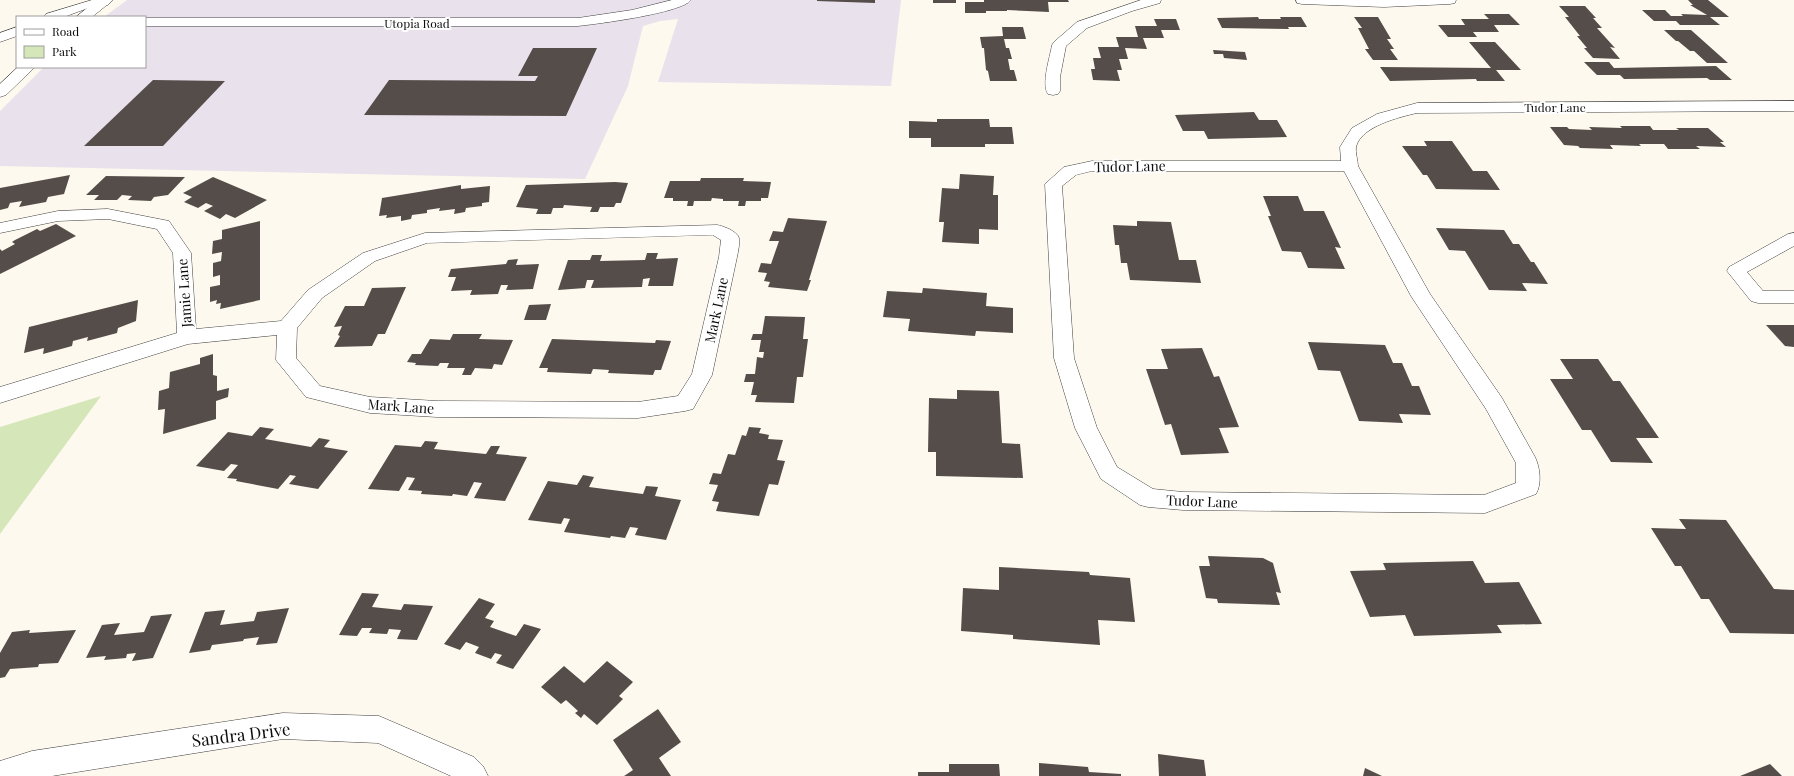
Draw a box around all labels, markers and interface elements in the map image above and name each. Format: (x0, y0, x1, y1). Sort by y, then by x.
street label: Utopia Road (384, 15, 450, 31)
legend (16, 16, 146, 68)
text: Road (52, 23, 79, 39)
text: Park (52, 43, 77, 59)
street label: Tudor Lane (1524, 99, 1586, 115)
street label: Tudor Lane (1094, 156, 1166, 176)
street label: Jamie Lane (172, 258, 196, 329)
street label: Mark Lane (700, 275, 732, 345)
street label: Mark Lane (367, 394, 435, 418)
street label: Tudor Lane (1166, 490, 1238, 512)
street label: Sandra Drive (190, 717, 292, 751)

